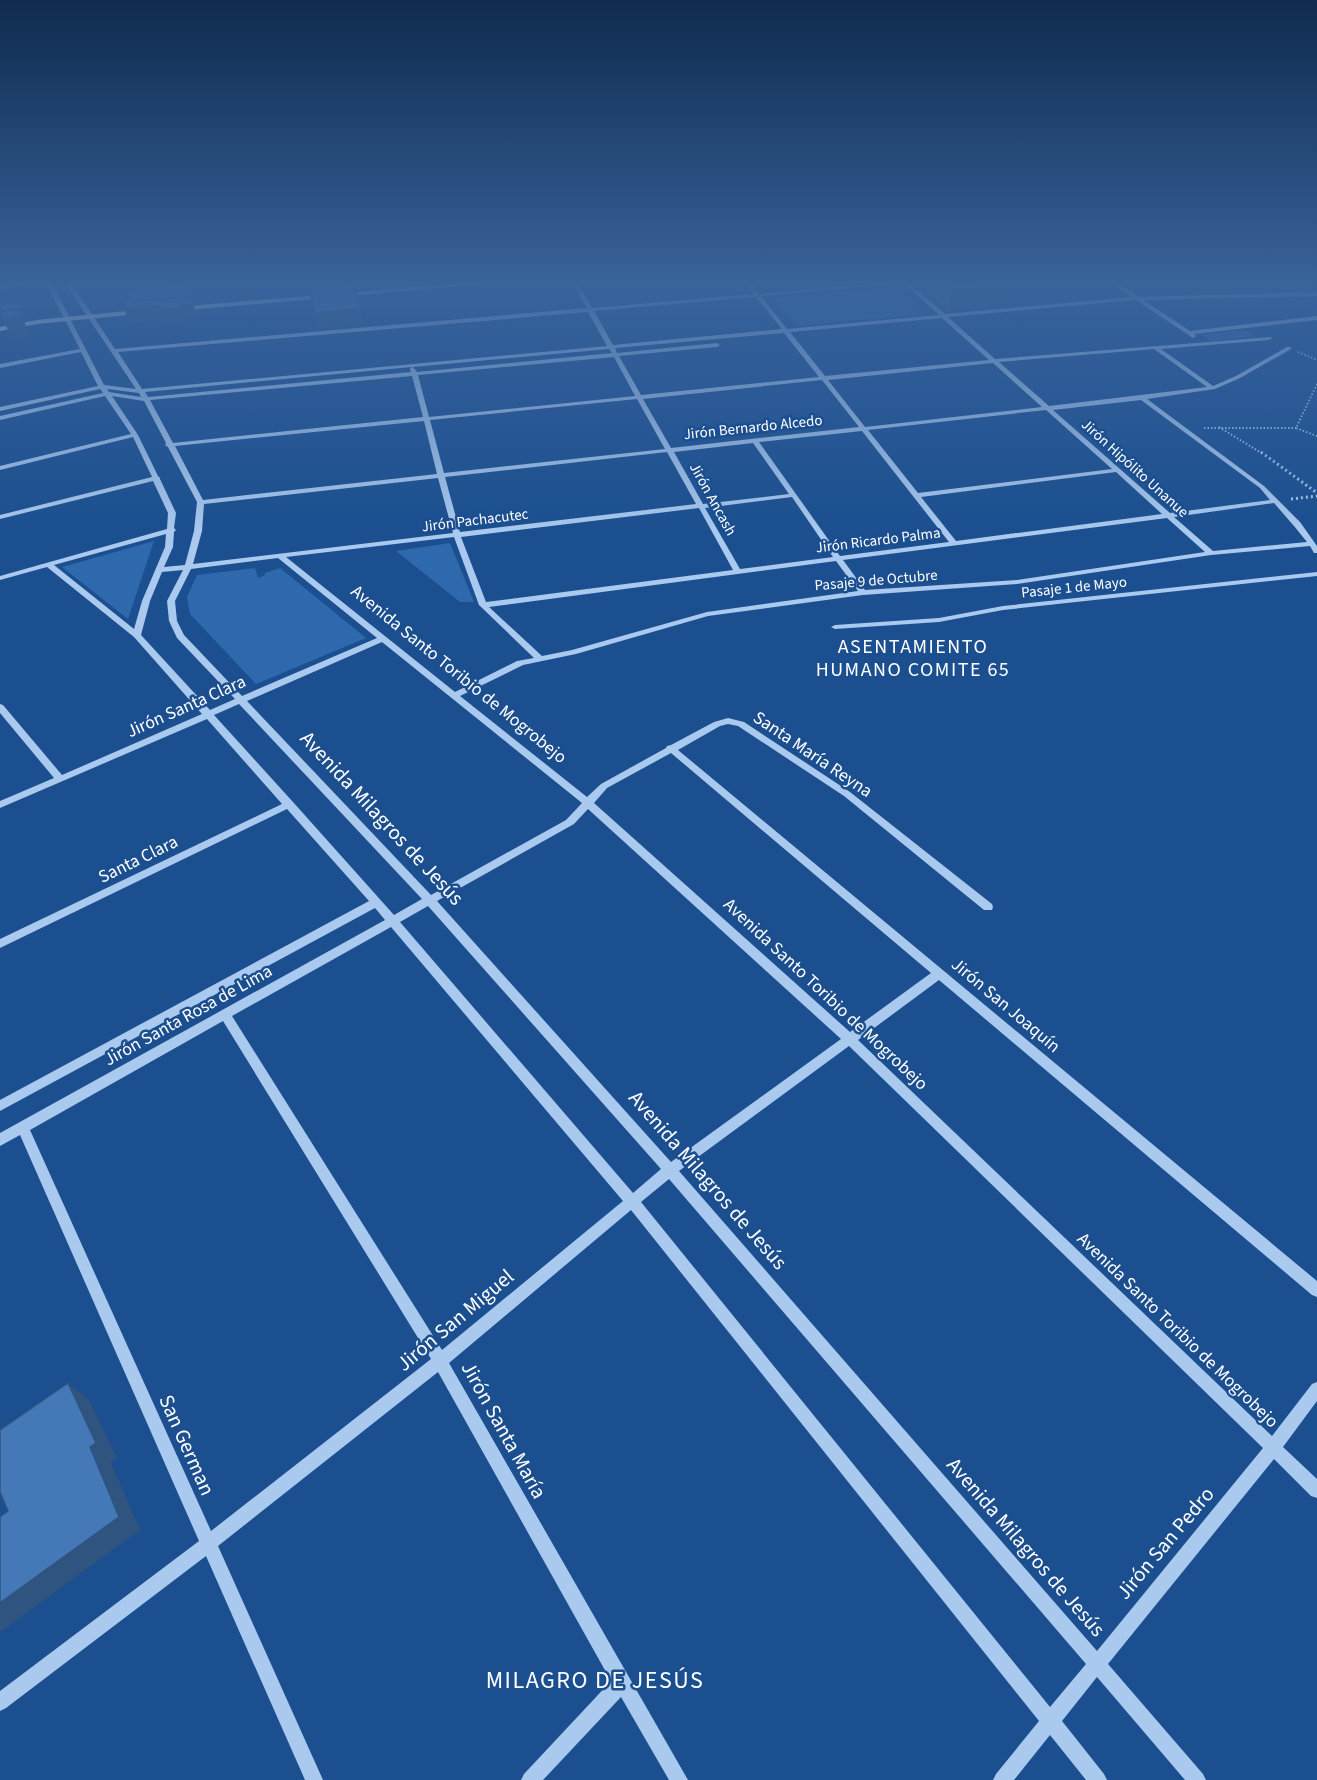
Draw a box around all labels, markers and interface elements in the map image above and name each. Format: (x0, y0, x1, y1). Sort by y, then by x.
street label: Jirón Bernardo Alcedo (683, 410, 823, 445)
street label: Jirón Hipólito Unanue (1076, 414, 1193, 522)
street label: Jirón Ancash (684, 459, 741, 539)
street label: Jirón Pachacutec (420, 504, 530, 537)
street label: Jirón Ricardo Palma (815, 522, 942, 559)
street label: Pasaje 9 de Octubre (814, 565, 938, 596)
street label: Pasaje 1 de Mayo (1020, 572, 1128, 603)
street label: Avenida Santo Toribio de Mogrobejo (345, 579, 572, 770)
district label: ASENTAMIENTO HUMANO COMITE 65 (816, 633, 1010, 684)
street label: Jirón Santa Clara (123, 669, 250, 744)
street label: Santa María Reyna (748, 705, 877, 804)
street label: Avenida Milagros de Jesús (293, 724, 471, 912)
street label: Santa Clara (94, 829, 182, 889)
street label: Avenida Santo Toribio de Mogrobejo (718, 893, 933, 1096)
street label: Jirón San Joaquín (946, 952, 1066, 1059)
street label: Jirón Santa Rosa de Lima (100, 959, 277, 1072)
street label: Avenida Milagros de Jesús (622, 1084, 794, 1276)
street label: Avenida Santo Toribio de Mogrobejo (1071, 1227, 1284, 1434)
street label: Jirón San Miguel (390, 1262, 520, 1378)
street label: Jirón Santa María (454, 1356, 554, 1504)
street label: San German (151, 1390, 223, 1500)
street label: Avenida Milagros de Jesús (940, 1451, 1112, 1643)
street label: Jirón San Pedro (1109, 1480, 1221, 1606)
district label: MILAGRO DE JESÚS (486, 1663, 704, 1698)

